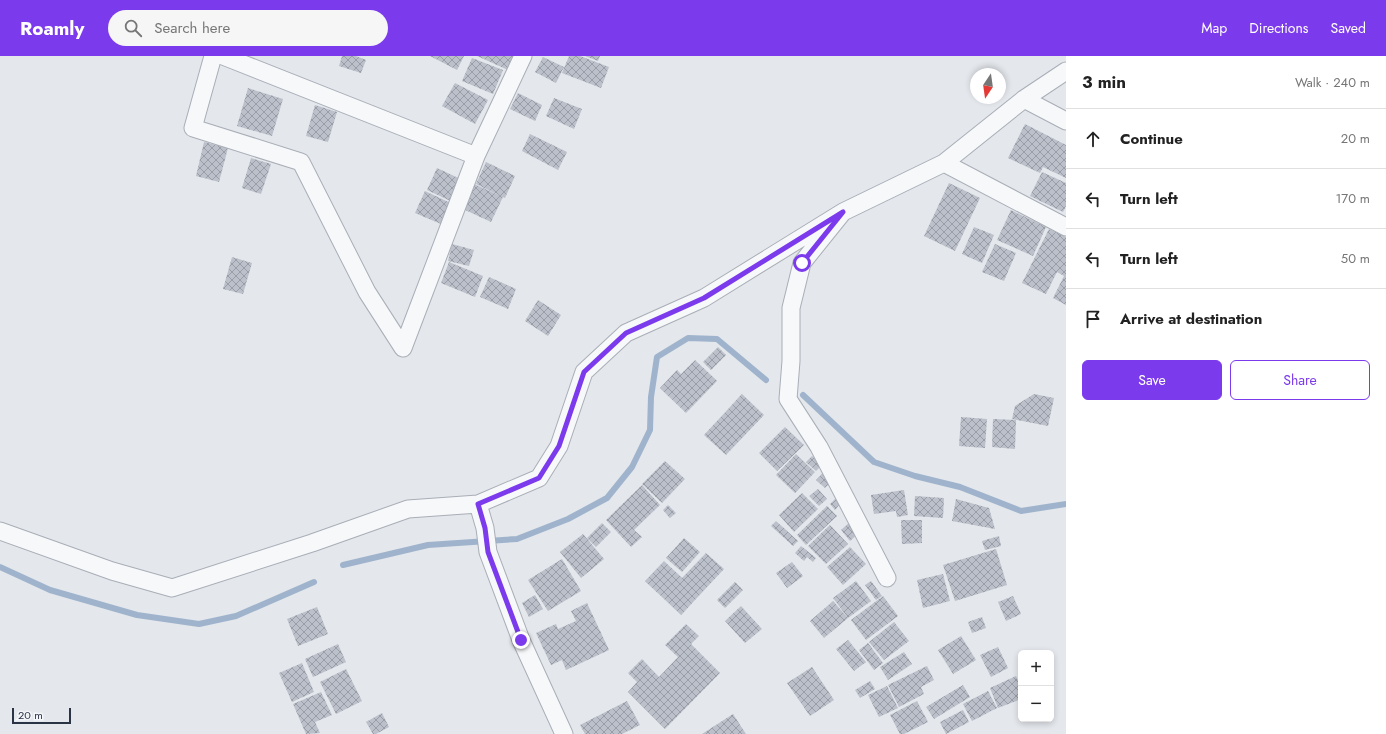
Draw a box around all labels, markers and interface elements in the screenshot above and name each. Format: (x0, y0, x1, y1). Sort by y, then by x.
search box (108, 10, 388, 46)
text: Roamly (20, 15, 84, 42)
icon: search (122, 17, 144, 39)
text: Search here (154, 17, 230, 39)
text: Map (1201, 18, 1227, 38)
text: Directions (1249, 18, 1309, 38)
text: Saved (1331, 18, 1366, 38)
north arrow (970, 68, 1006, 104)
text: 3 min (1082, 70, 1126, 94)
text: Walk · 240 m (1295, 73, 1370, 92)
icon: ahead (1082, 128, 1104, 150)
text: Continue (1120, 128, 1183, 150)
text: 20 m (1341, 129, 1370, 148)
icon: left (1082, 188, 1104, 210)
text: Turn left (1120, 188, 1178, 210)
text: 170 m (1335, 189, 1370, 208)
icon: left (1082, 248, 1104, 270)
text: Turn left (1120, 248, 1178, 270)
text: 50 m (1341, 249, 1370, 268)
route start (793, 254, 811, 272)
icon: arrive (1082, 308, 1104, 330)
text: Arrive at destination (1120, 308, 1262, 330)
button: Save (1082, 360, 1222, 400)
button: Share (1230, 360, 1370, 400)
route end (512, 631, 530, 649)
map controls (1018, 650, 1054, 722)
button: + (1018, 650, 1054, 686)
button: − (1018, 686, 1054, 722)
scale bar (12, 706, 71, 725)
text: 20 m (18, 707, 43, 723)

